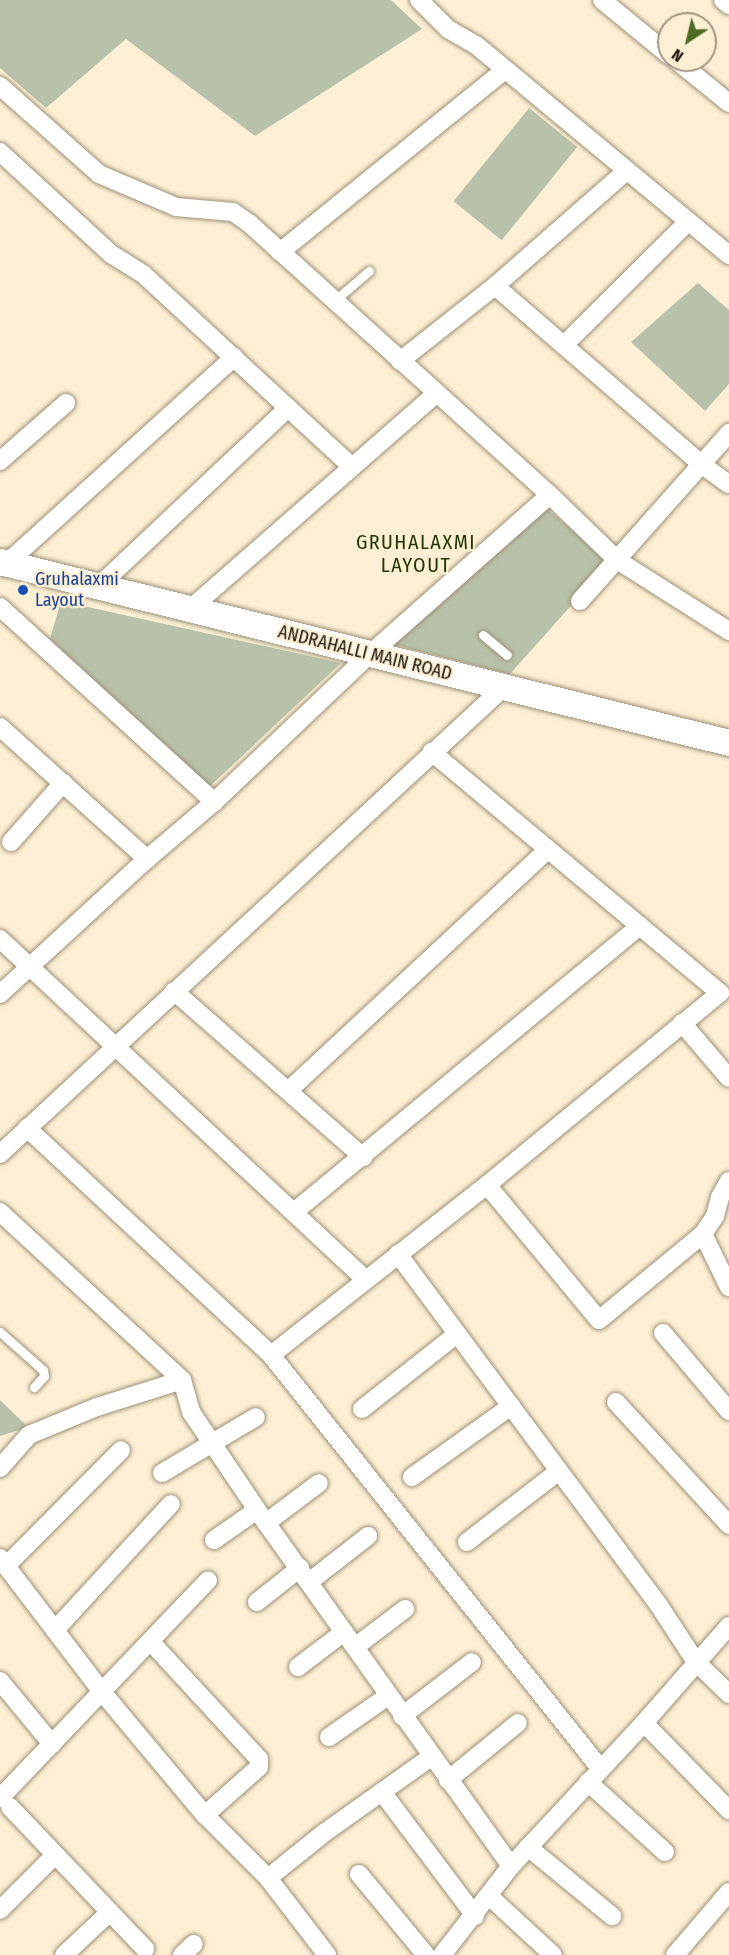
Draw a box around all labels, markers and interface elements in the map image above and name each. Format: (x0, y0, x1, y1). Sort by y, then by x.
north arrow (657, 12, 717, 72)
text: N (668, 45, 687, 66)
district label: GRUHALAXMI LAYOUT (356, 531, 476, 578)
place label: Gruhalaxmi Layout (35, 569, 119, 612)
marker: Gruhalaxmi Layout (16, 583, 30, 597)
street label: ANDRAHALLI MAIN ROAD (276, 621, 454, 685)

